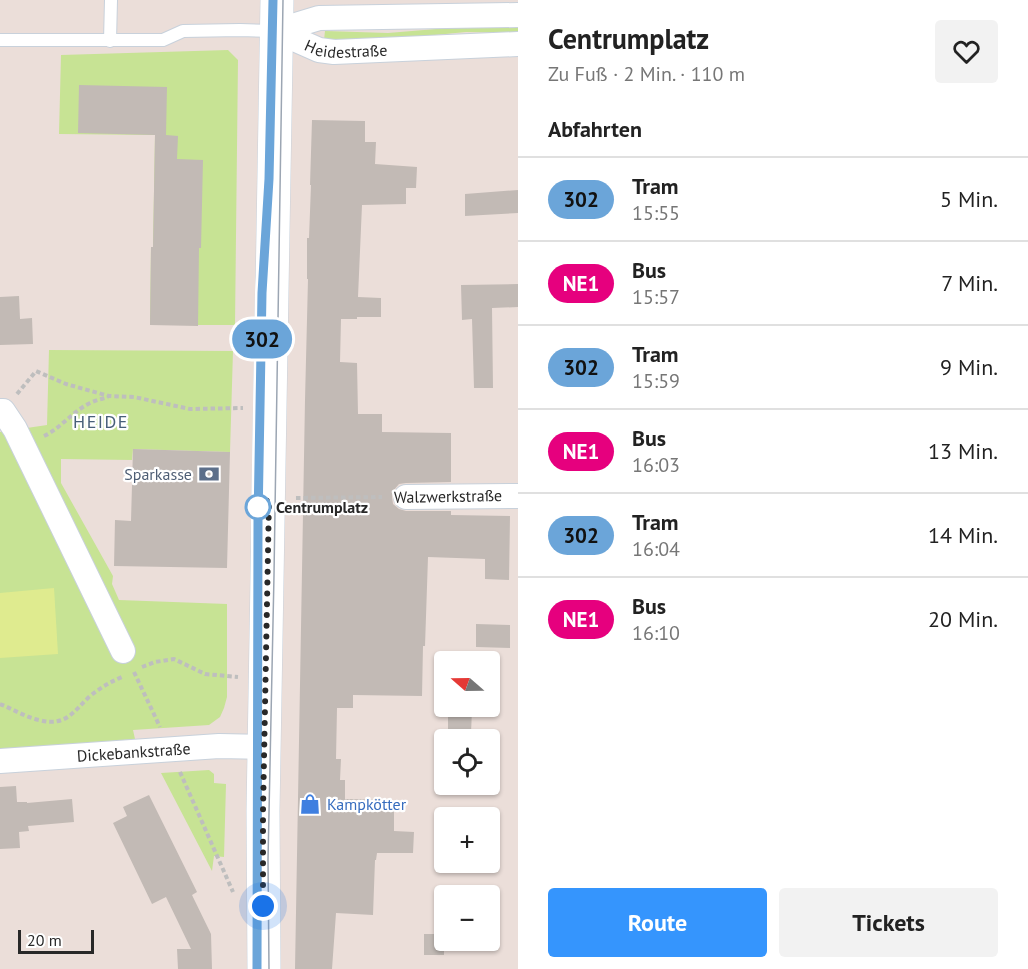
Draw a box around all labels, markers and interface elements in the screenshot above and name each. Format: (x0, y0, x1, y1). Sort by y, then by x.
text: Centrumplatz (548, 20, 709, 57)
button: heart (935, 20, 998, 83)
street label: Heidestraße (302, 35, 388, 62)
text: Zu Fuß · 2 Min. · 110 m (548, 61, 745, 87)
text: Abfahrten (548, 115, 642, 143)
text: Tram (632, 172, 679, 200)
text: 5 Min. (940, 185, 998, 213)
text: 302 (563, 186, 599, 213)
text: 15:55 (632, 200, 680, 226)
text: Bus (632, 256, 666, 284)
text: 7 Min. (941, 269, 998, 297)
text: NE1 (563, 270, 599, 297)
text: 15:57 (632, 284, 680, 310)
line badge: 302 (228, 320, 296, 358)
text: 302 (244, 326, 280, 353)
text: Tram (632, 340, 679, 368)
text: 9 Min. (940, 353, 998, 381)
text: 302 (563, 354, 599, 381)
text: 15:59 (632, 368, 680, 394)
district label: HEIDE (73, 410, 129, 433)
text: Bus (632, 424, 666, 452)
text: 13 Min. (928, 437, 998, 465)
text: NE1 (563, 438, 599, 465)
text: 16:03 (632, 452, 680, 478)
bank icon: Sparkasse (197, 462, 221, 486)
place label: Sparkasse (124, 464, 192, 484)
street label: Walzwerkstraße (394, 485, 502, 507)
marker: Centrumplatz (245, 494, 271, 520)
place label: Centrumplatz (276, 497, 368, 517)
text: Tram (632, 508, 679, 536)
text: 14 Min. (928, 521, 998, 549)
text: 302 (563, 522, 599, 549)
text: 16:04 (632, 536, 680, 562)
text: Bus (632, 592, 666, 620)
text: 20 Min. (928, 605, 998, 633)
text: NE1 (563, 606, 599, 633)
text: 16:10 (632, 620, 680, 646)
north arrow (434, 651, 500, 717)
map controls (434, 651, 500, 951)
button: locate (434, 729, 500, 795)
street label: Dickebankstraße (76, 738, 191, 766)
shop icon: Kampkötter (298, 792, 322, 816)
place label: Kampkötter (327, 794, 407, 814)
button: + (434, 807, 500, 873)
button: − (434, 885, 500, 951)
button: Route (548, 888, 767, 957)
button: Tickets (779, 888, 998, 957)
your location (248, 891, 278, 921)
scale bar (18, 927, 94, 954)
text: 20 m (27, 930, 62, 950)

